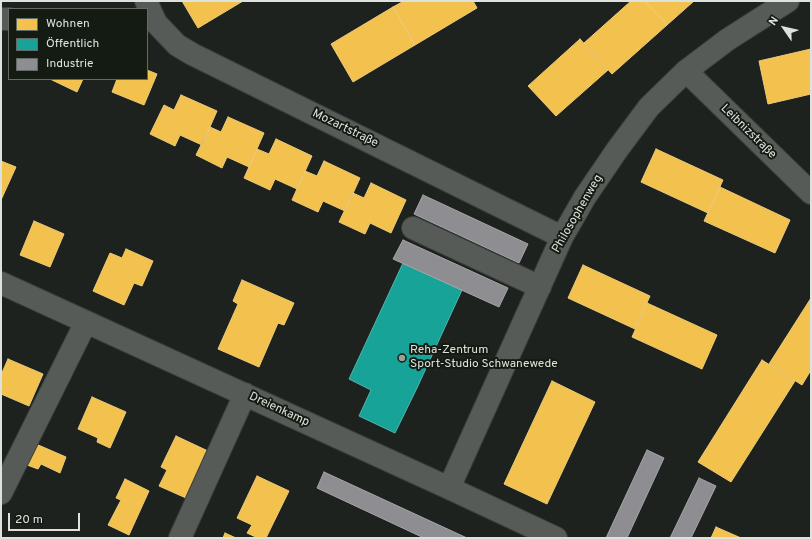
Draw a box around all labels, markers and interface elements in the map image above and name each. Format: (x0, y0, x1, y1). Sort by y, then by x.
legend (8, 8, 148, 80)
north arrow (764, 8, 804, 48)
text: N (766, 14, 782, 28)
text: Wohnen (46, 16, 90, 32)
text: Öffentlich (46, 36, 99, 52)
text: Industrie (46, 56, 94, 72)
street label: Leibnizstraße (717, 102, 779, 162)
street label: Mozartstraße (310, 107, 380, 151)
street label: Philosophenweg (550, 172, 606, 256)
place label: Reha-Zentrum Sport-Studio Schwanewede (410, 344, 558, 372)
marker: Reha-Zentrum Sport-Studio Schwanewede (397, 353, 407, 363)
street label: Dreienkamp (246, 390, 312, 430)
scale bar (10, 505, 82, 531)
text: 20 m (15, 512, 43, 528)

